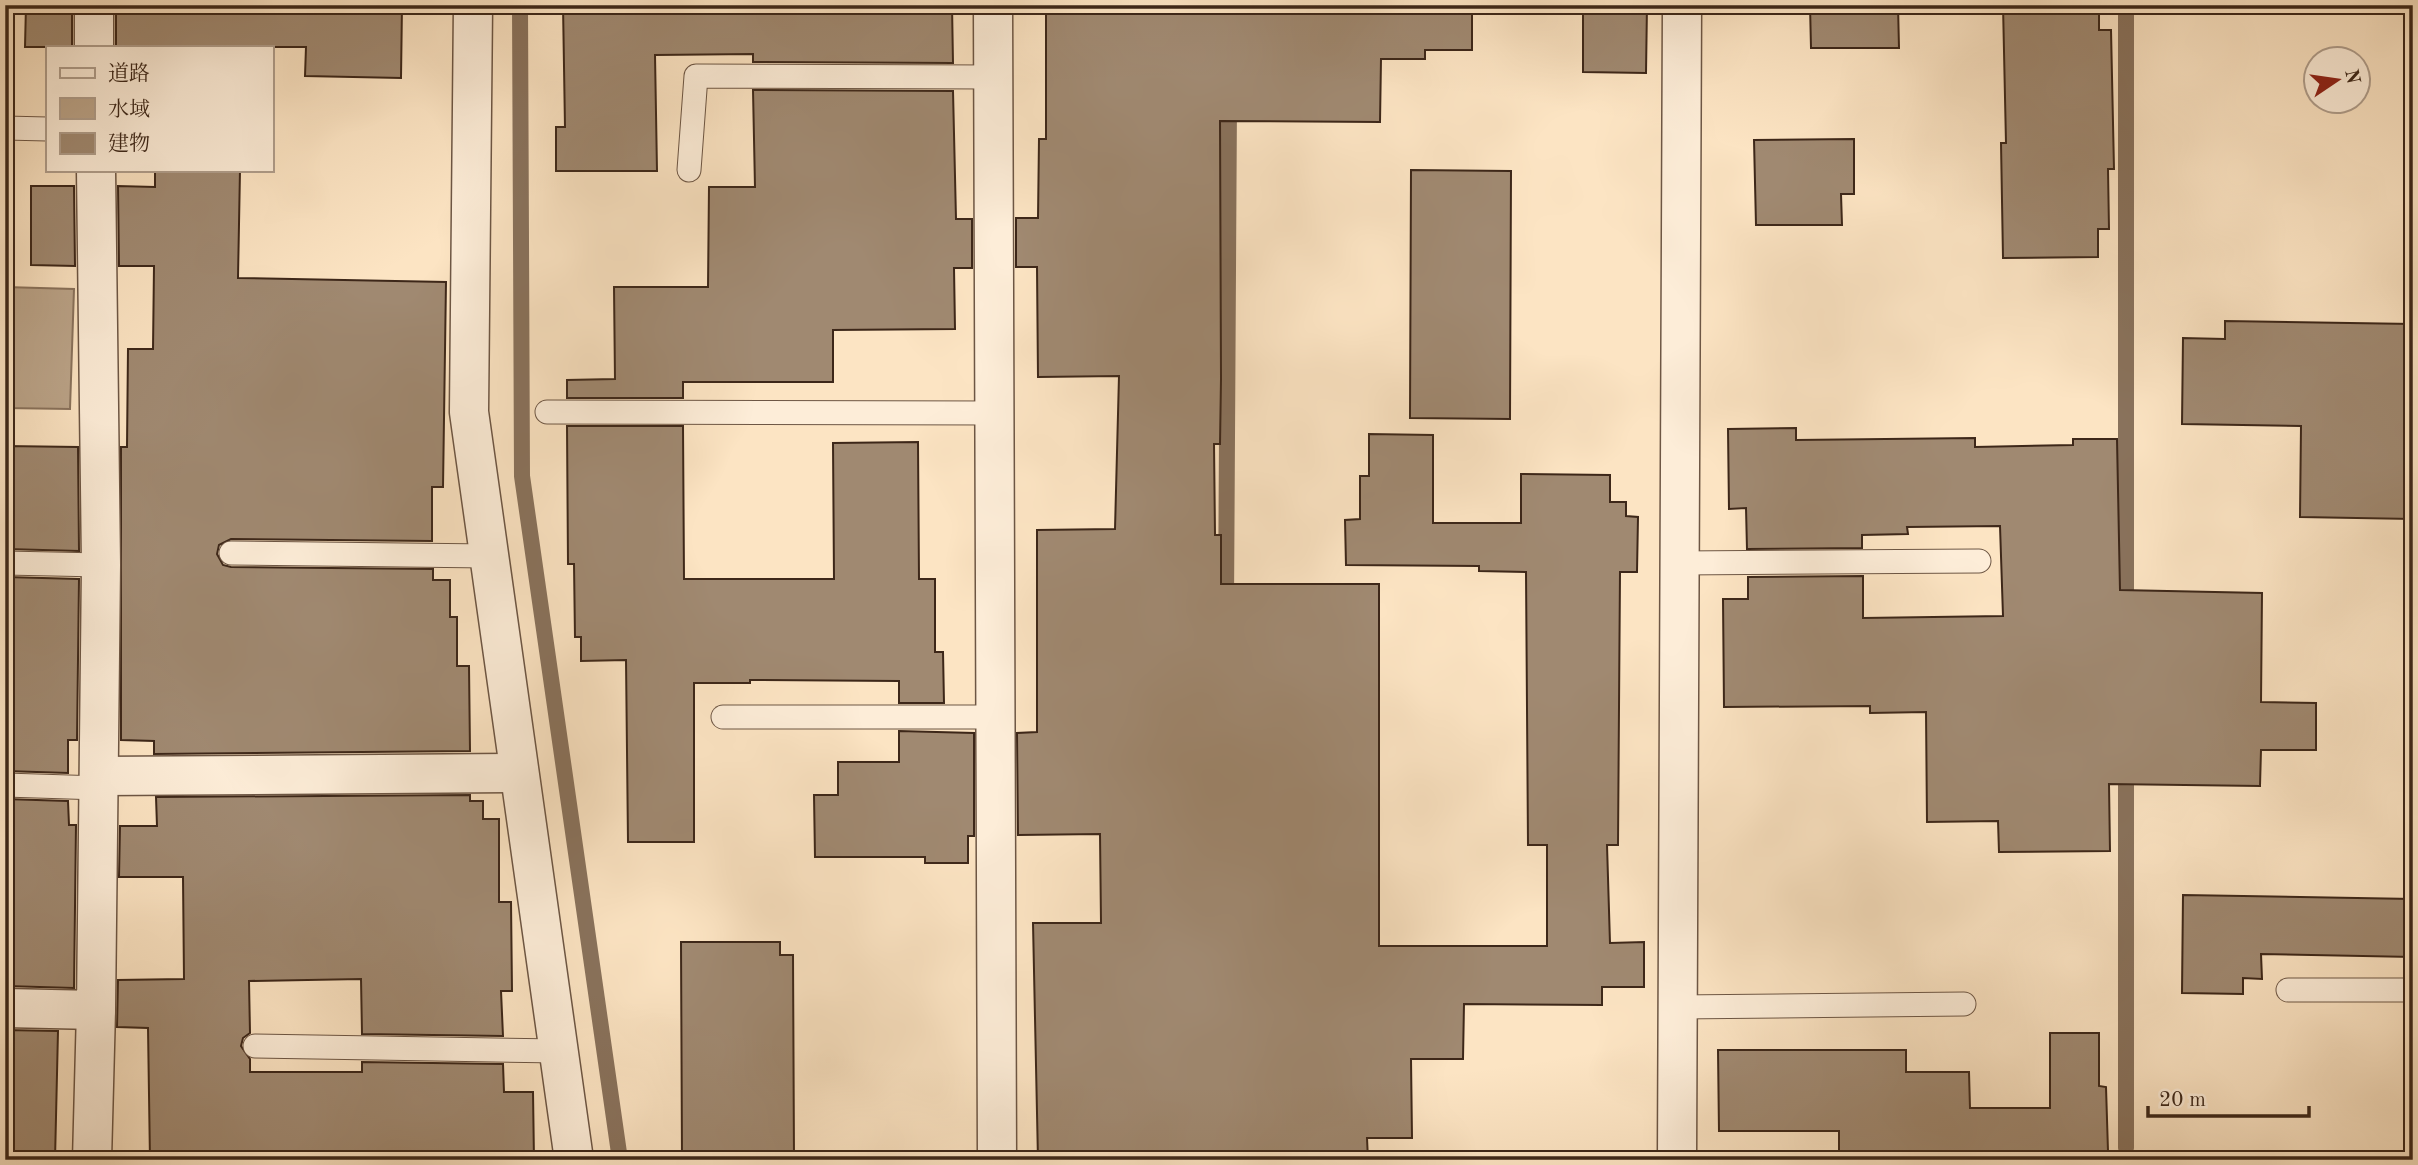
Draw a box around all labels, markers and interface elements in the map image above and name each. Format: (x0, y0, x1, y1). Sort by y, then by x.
legend (46, 46, 273, 172)
north arrow (2302, 46, 2372, 116)
text: 道路 (108, 62, 150, 85)
text: N (2340, 68, 2362, 86)
text: 水域 (108, 98, 150, 121)
text: 建物 (108, 132, 150, 155)
scale bar (2148, 1074, 2310, 1118)
text: 20 m (2159, 1090, 2206, 1111)

